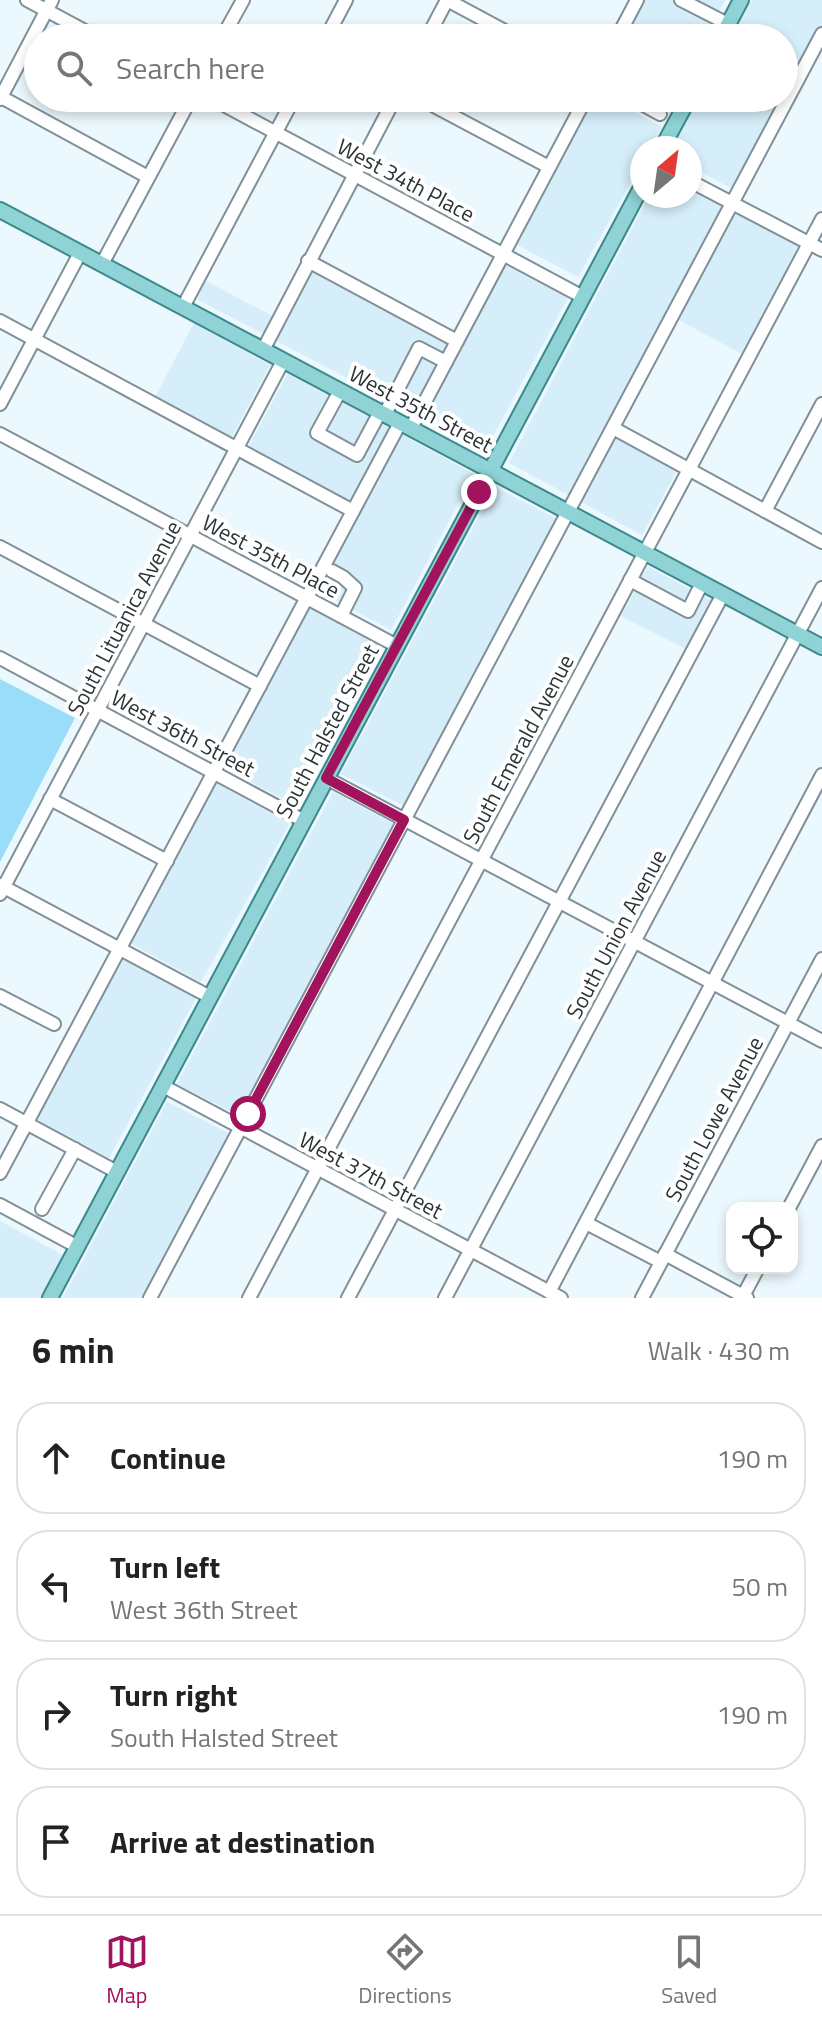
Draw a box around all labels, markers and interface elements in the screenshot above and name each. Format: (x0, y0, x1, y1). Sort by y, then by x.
search box (24, 24, 798, 112)
text: Search here (116, 45, 265, 91)
icon: search (52, 46, 96, 90)
street label: West 34th Place (331, 129, 481, 231)
north arrow (630, 136, 702, 208)
street label: West 35th Street (343, 357, 499, 461)
route end (461, 474, 497, 510)
street label: West 35th Place (196, 505, 346, 607)
street label: South Lituanica Avenue (58, 515, 190, 721)
street label: South Halsted Street (267, 638, 387, 824)
street label: South Emerald Avenue (454, 648, 582, 850)
street label: West 36th Street (105, 681, 261, 785)
street label: South Union Avenue (557, 843, 675, 1025)
street label: South Lowe Avenue (656, 1030, 772, 1208)
route start (230, 1096, 266, 1132)
street label: West 37th Street (293, 1123, 449, 1227)
map controls (726, 1202, 798, 1274)
button: locate (726, 1202, 798, 1274)
text: 6 min (32, 1324, 115, 1376)
text: Walk · 430 m (648, 1331, 790, 1370)
text: Continue (110, 1435, 226, 1481)
icon: ahead (34, 1436, 78, 1480)
text: 190 m (717, 1439, 788, 1478)
text: Turn left (110, 1544, 220, 1590)
icon: left (34, 1564, 78, 1608)
text: 50 m (731, 1567, 788, 1606)
text: West 36th Street (110, 1590, 298, 1629)
text: Turn right (110, 1672, 238, 1718)
icon: right (34, 1692, 78, 1736)
text: 190 m (717, 1695, 788, 1734)
text: South Halsted Street (110, 1718, 338, 1757)
text: Arrive at destination (110, 1819, 375, 1865)
icon: arrive (34, 1820, 78, 1864)
tab: Map (105, 1930, 149, 2012)
tab: Directions (358, 1930, 452, 2012)
tab: Saved (661, 1930, 717, 2012)

